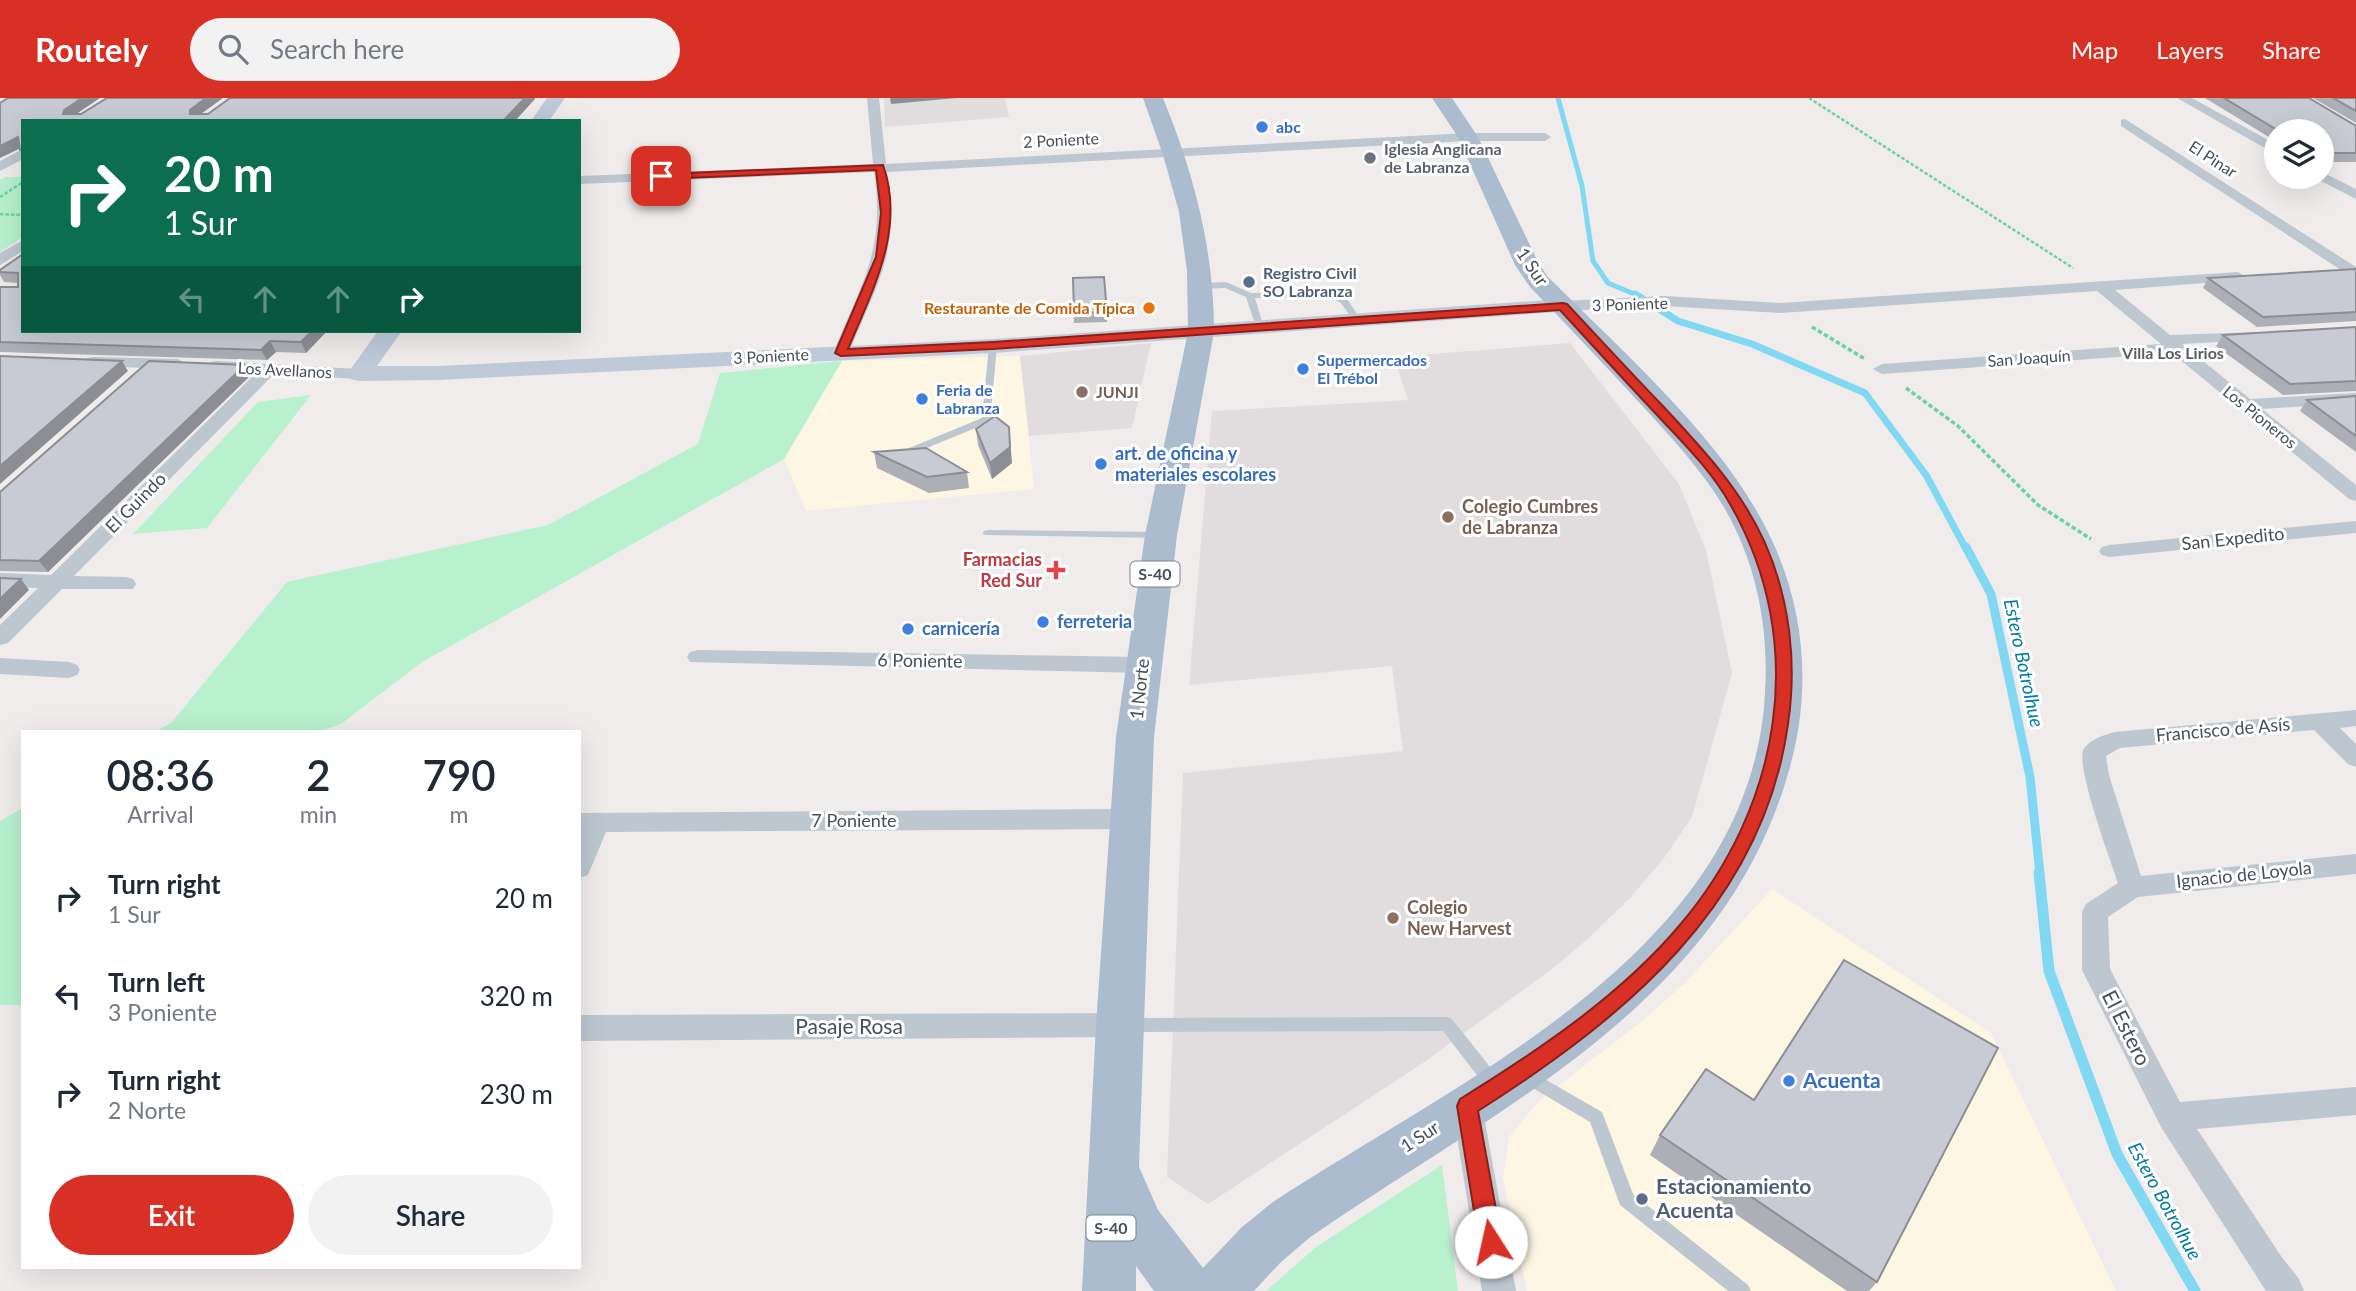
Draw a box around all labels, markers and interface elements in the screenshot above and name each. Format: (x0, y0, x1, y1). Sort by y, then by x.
search box (190, 18, 680, 81)
text: Routely (35, 29, 148, 69)
icon: search (214, 30, 252, 68)
text: Search here (270, 33, 404, 65)
text: Map (2071, 35, 2118, 64)
text: Layers (2156, 35, 2224, 64)
text: Share (2262, 35, 2321, 64)
place label: abc (1276, 117, 1301, 136)
marker: abc (1254, 119, 1270, 135)
map controls (2264, 119, 2334, 189)
button: layers (2264, 119, 2334, 189)
street label: 2 Poniente (1023, 128, 1099, 151)
street label: El Pinar (2186, 136, 2241, 181)
place label: Iglesia Anglicana de Labranza (1384, 139, 1502, 176)
text: 20 m (164, 144, 274, 202)
pin (631, 146, 691, 206)
icon: right (49, 147, 140, 238)
marker: Iglesia Anglicana de Labranza (1362, 150, 1378, 166)
icon: arrive (642, 157, 680, 195)
text: 1 Sur (164, 203, 237, 242)
street label: 1 Sur (1512, 243, 1554, 290)
place label: Registro Civil SO Labranza (1263, 263, 1357, 300)
marker: Registro Civil SO Labranza (1241, 274, 1257, 290)
icon: left (173, 280, 211, 318)
icon: ahead (246, 280, 284, 318)
icon: ahead (319, 280, 357, 318)
icon: right (392, 280, 430, 318)
street label: 3 Poniente (1592, 293, 1668, 314)
place label: Restaurante de Comida Típica (924, 298, 1135, 317)
marker: Restaurante de Comida Típica (1141, 300, 1157, 316)
district label: Villa Los Lirios (2121, 343, 2224, 362)
street label: 3 Poniente (733, 344, 809, 367)
street label: San Joaquín (1987, 345, 2071, 370)
place label: Supermercados El Trébol (1317, 350, 1427, 387)
street label: Los Avellanos (237, 358, 333, 381)
marker: Supermercados El Trébol (1295, 361, 1311, 377)
place label: Feria de Labranza (936, 380, 1000, 417)
street label: Los Pioneros (2220, 381, 2301, 452)
place label: JUNJI (1096, 382, 1139, 401)
marker: JUNJI (1074, 384, 1090, 400)
marker: Feria de Labranza (914, 391, 930, 407)
place label: art. de oficina y materiales escolares (1115, 442, 1276, 485)
marker: art. de oficina y materiales escolares (1093, 456, 1109, 472)
street label: El Guindo (100, 467, 170, 537)
place label: Colegio Cumbres de Labranza (1462, 495, 1598, 538)
marker: Colegio Cumbres de Labranza (1440, 509, 1456, 525)
street label: San Expedito (2180, 522, 2285, 554)
place label: Farmacias Red Sur (963, 548, 1042, 591)
road number: S-40 (1130, 561, 1180, 587)
marker: Farmacias Red Sur (1048, 562, 1064, 578)
water label: Estero Botrolhue (2000, 596, 2049, 729)
place label: ferreteria (1057, 610, 1132, 632)
marker: ferreteria (1035, 614, 1051, 630)
place label: carnicería (922, 617, 1000, 639)
marker: carnicería (900, 621, 916, 637)
street label: 6 Poniente (877, 648, 963, 672)
street label: 1 Norte (1125, 657, 1153, 720)
street label: Francisco de Asís (2155, 712, 2291, 746)
text: 08:36 (106, 750, 214, 800)
text: 2 (306, 750, 331, 800)
text: 790 (423, 750, 496, 800)
text: Arrival (127, 800, 194, 828)
text: min (300, 800, 337, 828)
text: m (450, 800, 469, 828)
street label: 7 Poniente (811, 809, 897, 831)
street label: Ignacio de Loyola (2175, 856, 2313, 892)
text: Turn right (108, 868, 221, 900)
icon: right (49, 879, 87, 917)
text: 20 m (495, 882, 553, 914)
place label: Colegio New Harvest (1407, 896, 1512, 939)
text: 1 Sur (108, 900, 161, 928)
marker: Colegio New Harvest (1385, 910, 1401, 926)
text: Turn left (108, 966, 205, 998)
icon: left (49, 977, 87, 1015)
text: 320 m (480, 980, 553, 1012)
street label: El Estero (2098, 986, 2157, 1069)
text: 3 Poniente (108, 998, 217, 1026)
street label: Pasaje Rosa (795, 1013, 903, 1038)
text: Turn right (108, 1064, 221, 1096)
place label: Acuenta (1802, 1067, 1881, 1092)
marker: Acuenta (1781, 1073, 1797, 1089)
icon: right (49, 1075, 87, 1113)
text: 230 m (480, 1078, 553, 1110)
text: 2 Norte (108, 1096, 186, 1124)
street label: 1 Sur (1396, 1115, 1443, 1157)
water label: Estero Botrolhue (2124, 1138, 2207, 1264)
place label: Estacionamiento Acuenta (1655, 1173, 1811, 1222)
button: Exit (49, 1175, 294, 1255)
button: Share (308, 1175, 553, 1255)
marker: Estacionamiento Acuenta (1634, 1191, 1650, 1207)
position arrow (1454, 1205, 1528, 1279)
road number: S-40 (1086, 1216, 1136, 1240)

